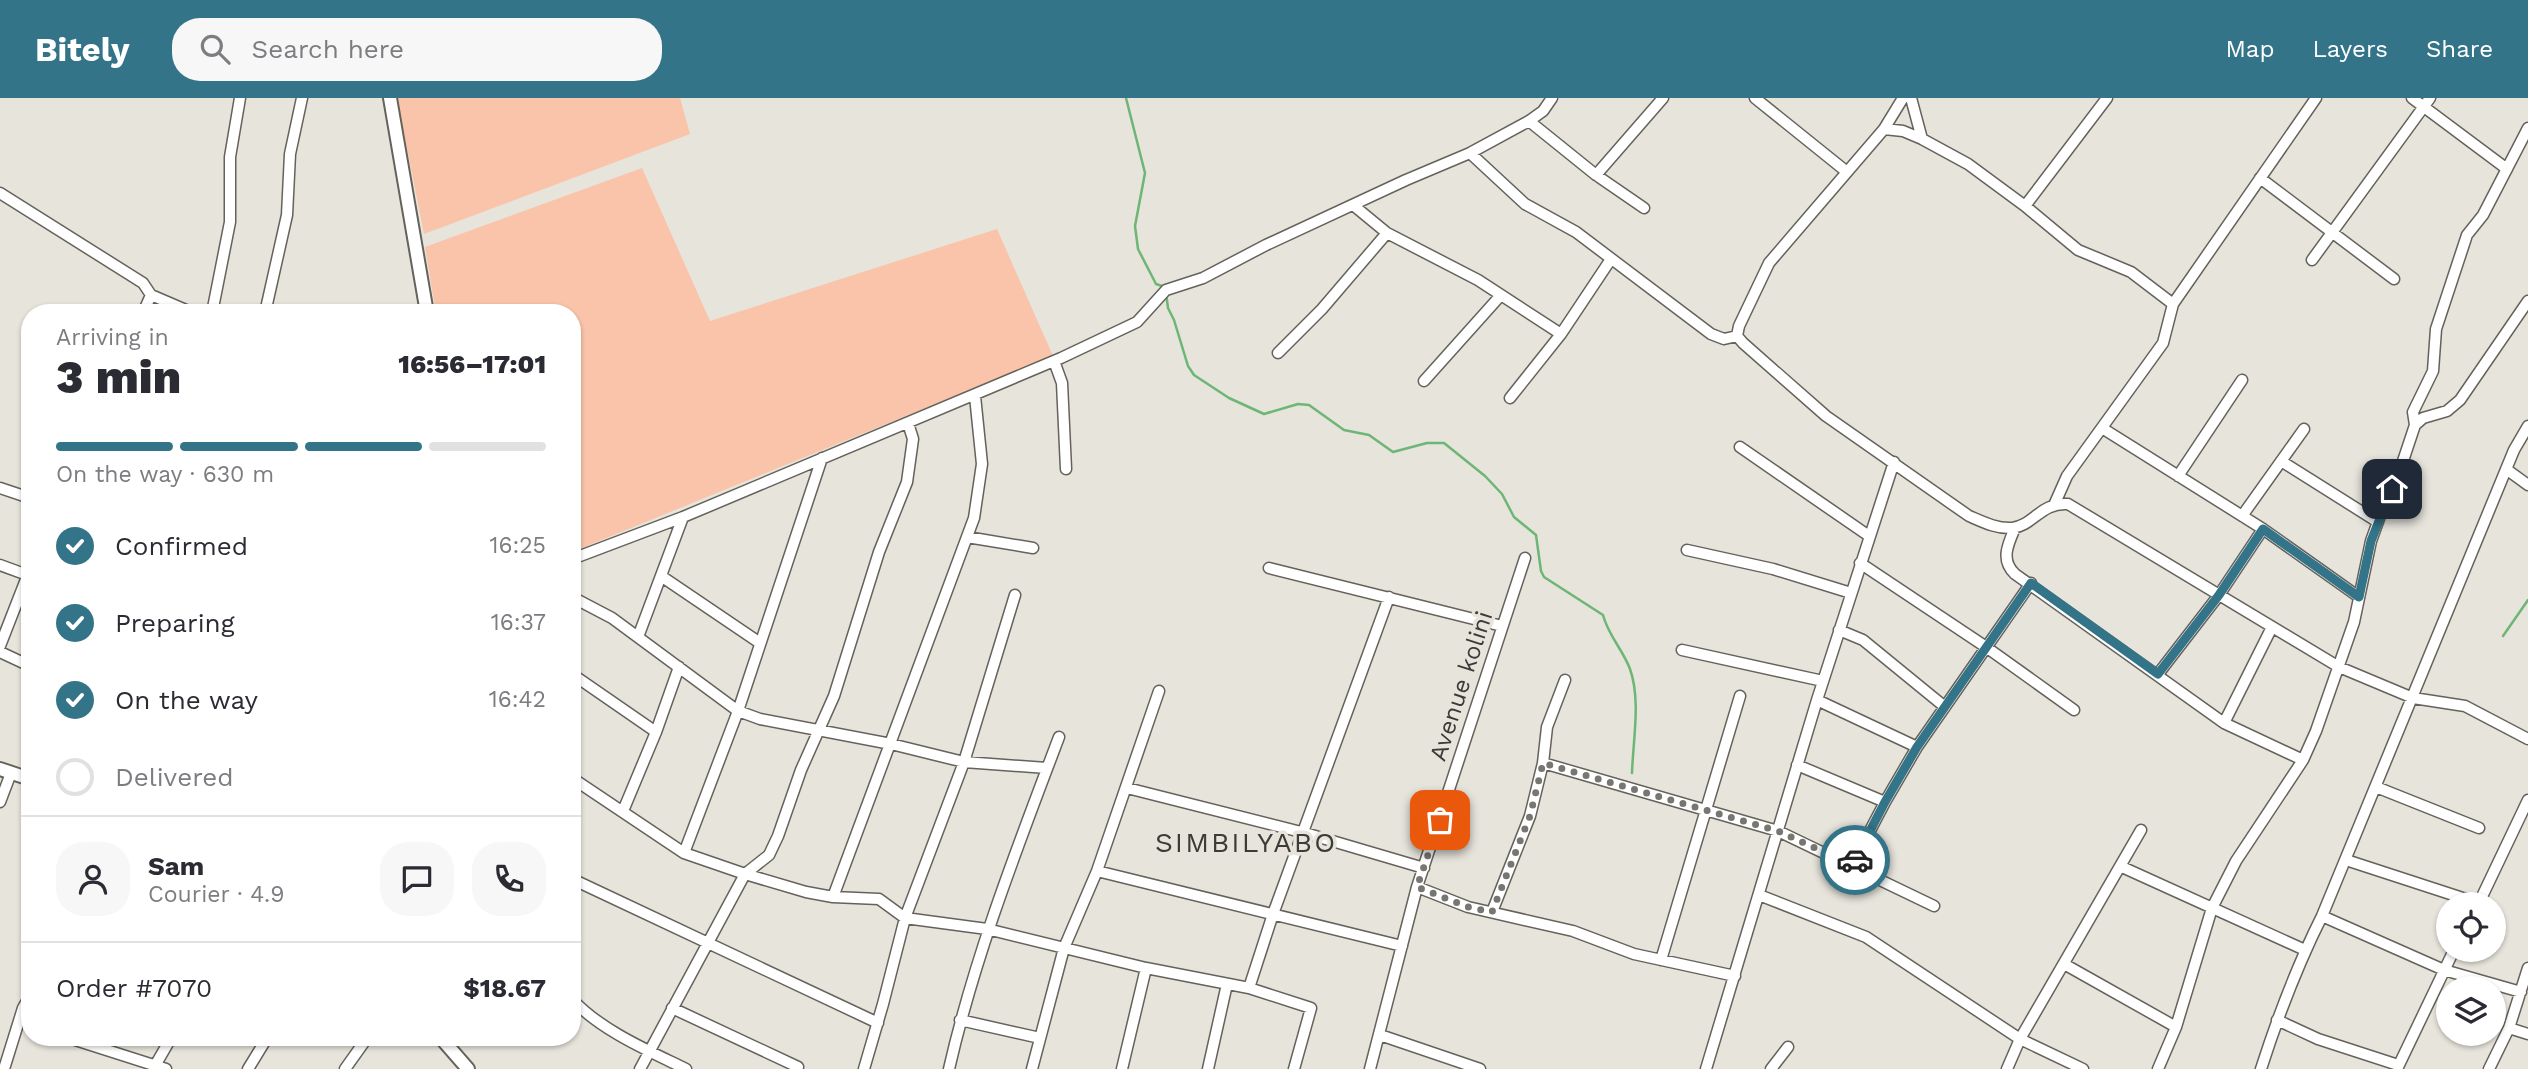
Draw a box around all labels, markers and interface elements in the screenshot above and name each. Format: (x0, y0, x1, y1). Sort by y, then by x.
search box (172, 18, 662, 81)
text: Bitely (35, 30, 130, 69)
icon: search (196, 30, 234, 68)
text: Search here (252, 34, 404, 64)
text: Map (2226, 35, 2274, 63)
text: Layers (2312, 35, 2388, 63)
text: Share (2426, 35, 2493, 63)
text: Arriving in (56, 324, 169, 351)
text: 16:56–17:01 (398, 349, 546, 379)
text: 3 min (56, 350, 181, 404)
pin (2362, 459, 2422, 519)
text: On the way · 630 m (56, 461, 274, 488)
icon: home (2373, 470, 2411, 508)
icon: check (56, 527, 94, 565)
text: Confirmed (115, 531, 248, 561)
text: 16:25 (489, 532, 546, 559)
icon: check (56, 604, 94, 642)
text: Preparing (115, 608, 235, 638)
street label: Avenue kolini (1424, 608, 1498, 764)
text: 16:37 (491, 609, 546, 636)
icon: check (56, 681, 94, 719)
text: On the way (115, 685, 258, 715)
text: 16:42 (489, 686, 546, 713)
text: Delivered (115, 762, 234, 792)
pin (1410, 790, 1470, 850)
icon: bag (1421, 801, 1459, 839)
courier (1820, 825, 1890, 895)
district label: SIMBILYABO (1155, 826, 1337, 859)
icon: car (1836, 841, 1874, 879)
button: person (56, 842, 130, 916)
button: chat (380, 842, 454, 916)
button: phone (472, 842, 546, 916)
text: Sam (148, 851, 204, 881)
text: Courier · 4.9 (148, 881, 284, 908)
map controls (2436, 892, 2506, 1046)
button: locate (2436, 892, 2506, 962)
text: Order #7070 (56, 973, 212, 1003)
text: $18.67 (463, 973, 546, 1003)
button: layers (2436, 976, 2506, 1046)

